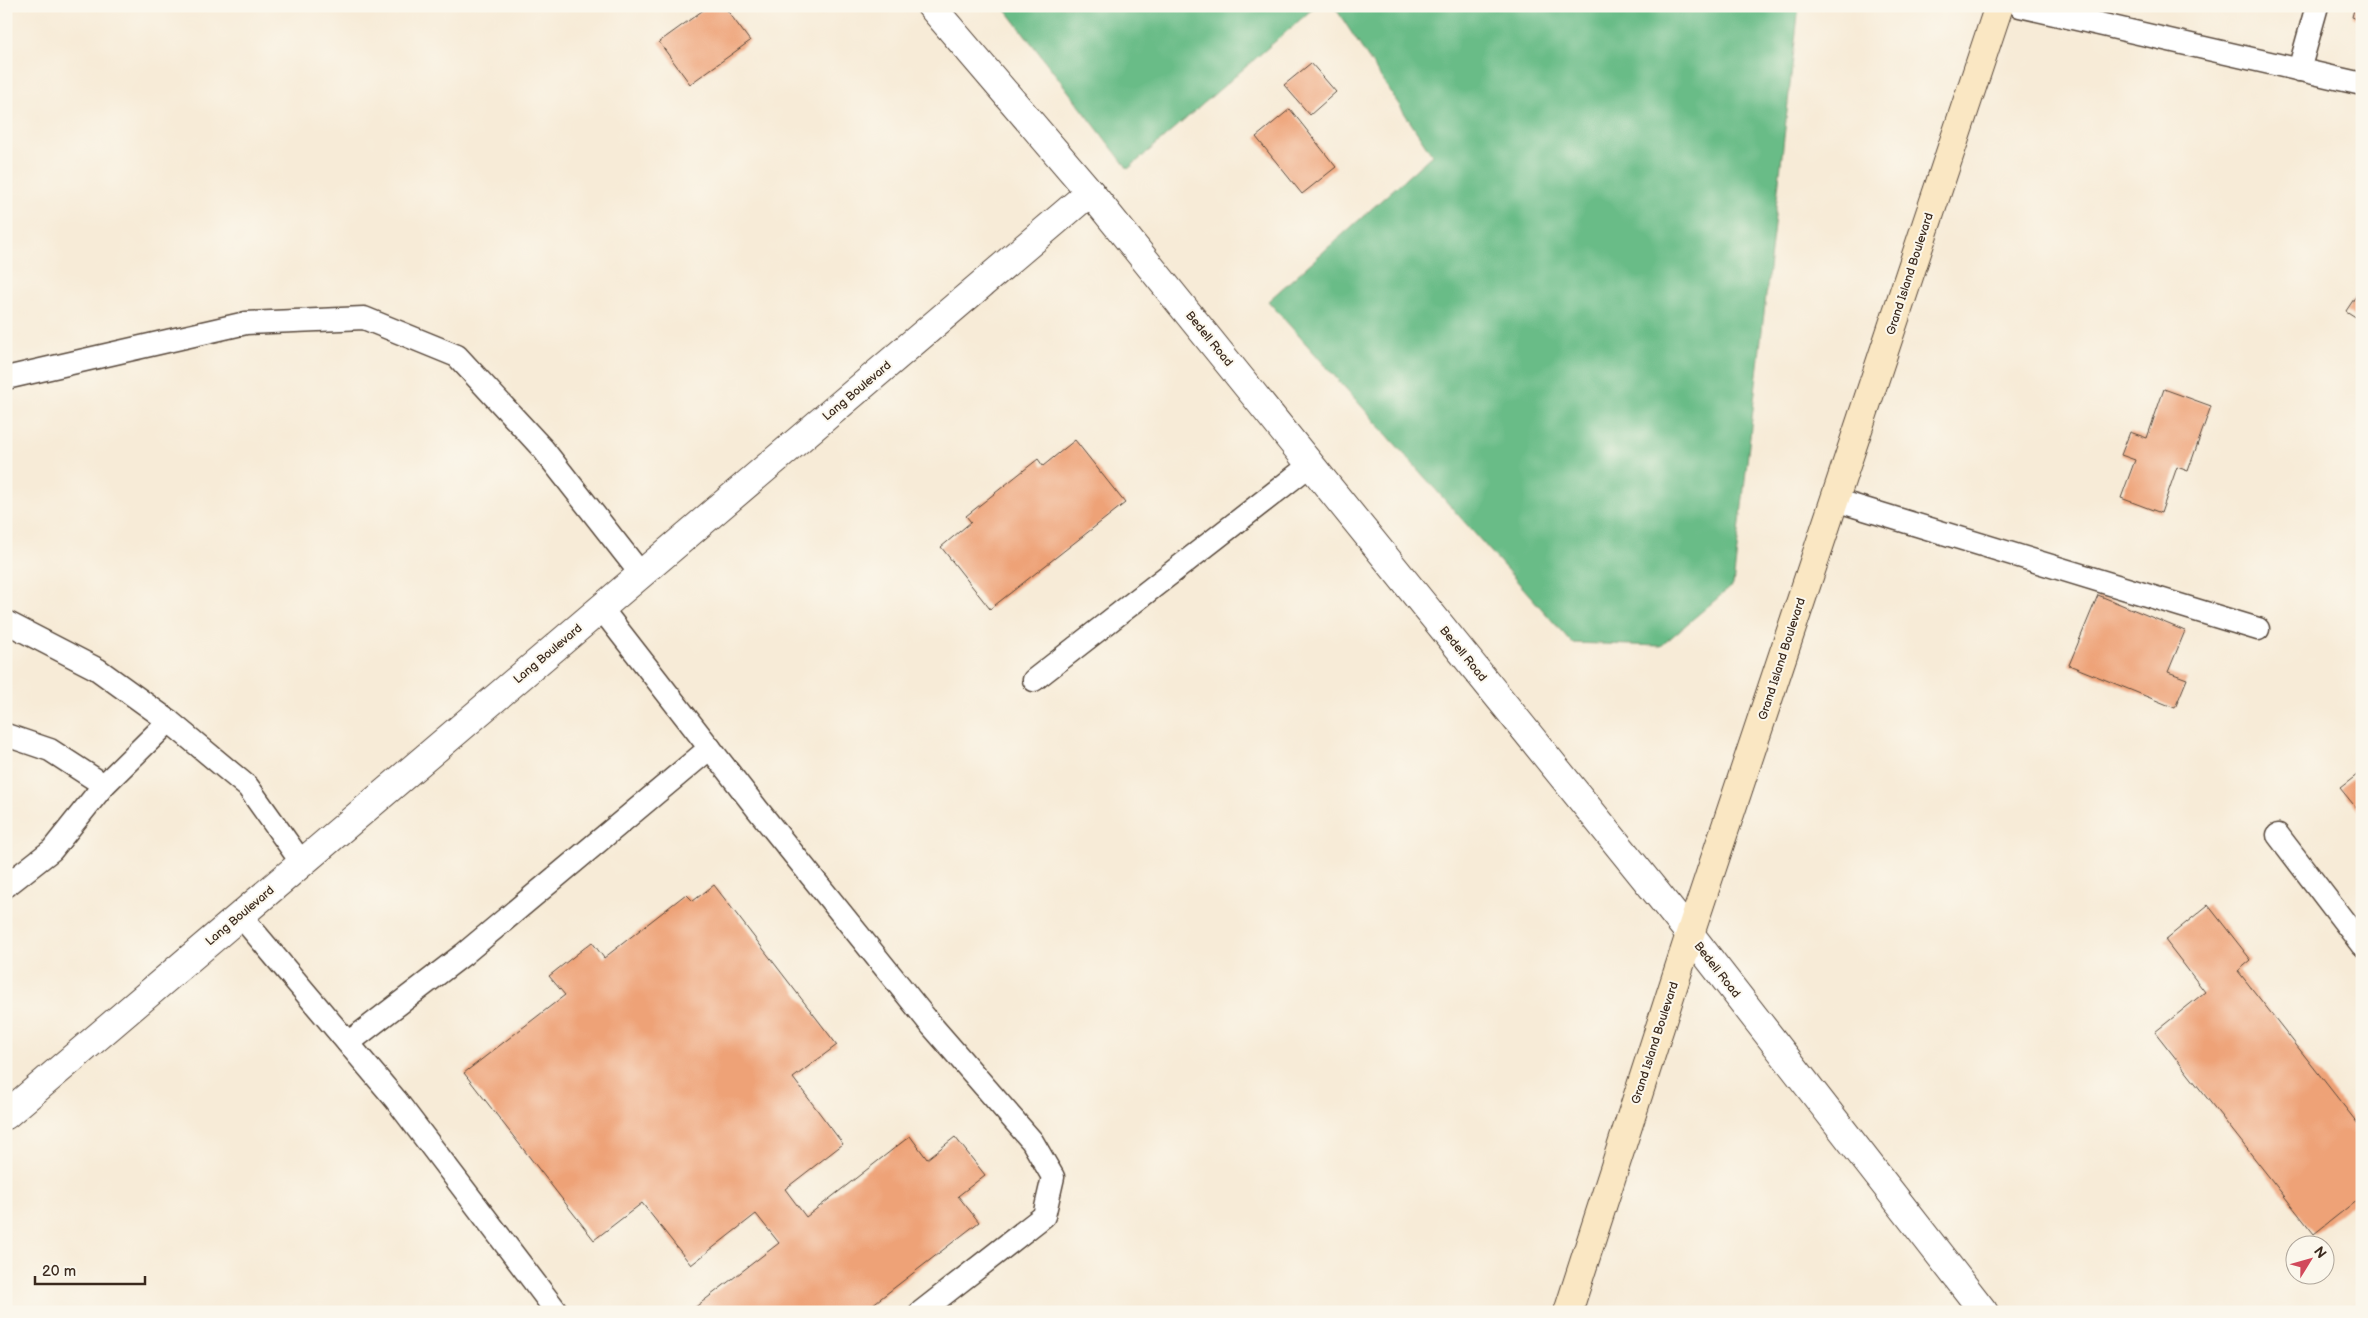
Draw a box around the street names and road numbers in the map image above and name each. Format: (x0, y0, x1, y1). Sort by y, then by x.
street label: Grand Island Boulevard (1883, 211, 1937, 337)
street label: Bedell Road (1182, 308, 1236, 370)
street label: Lang Boulevard (820, 358, 894, 424)
street label: Grand Island Boulevard (1755, 596, 1809, 722)
street label: Lang Boulevard (511, 621, 585, 687)
street label: Bedell Road (1436, 623, 1490, 685)
street label: Lang Boulevard (203, 883, 277, 949)
street label: Bedell Road (1690, 939, 1744, 1001)
street label: Grand Island Boulevard (1628, 980, 1682, 1106)

